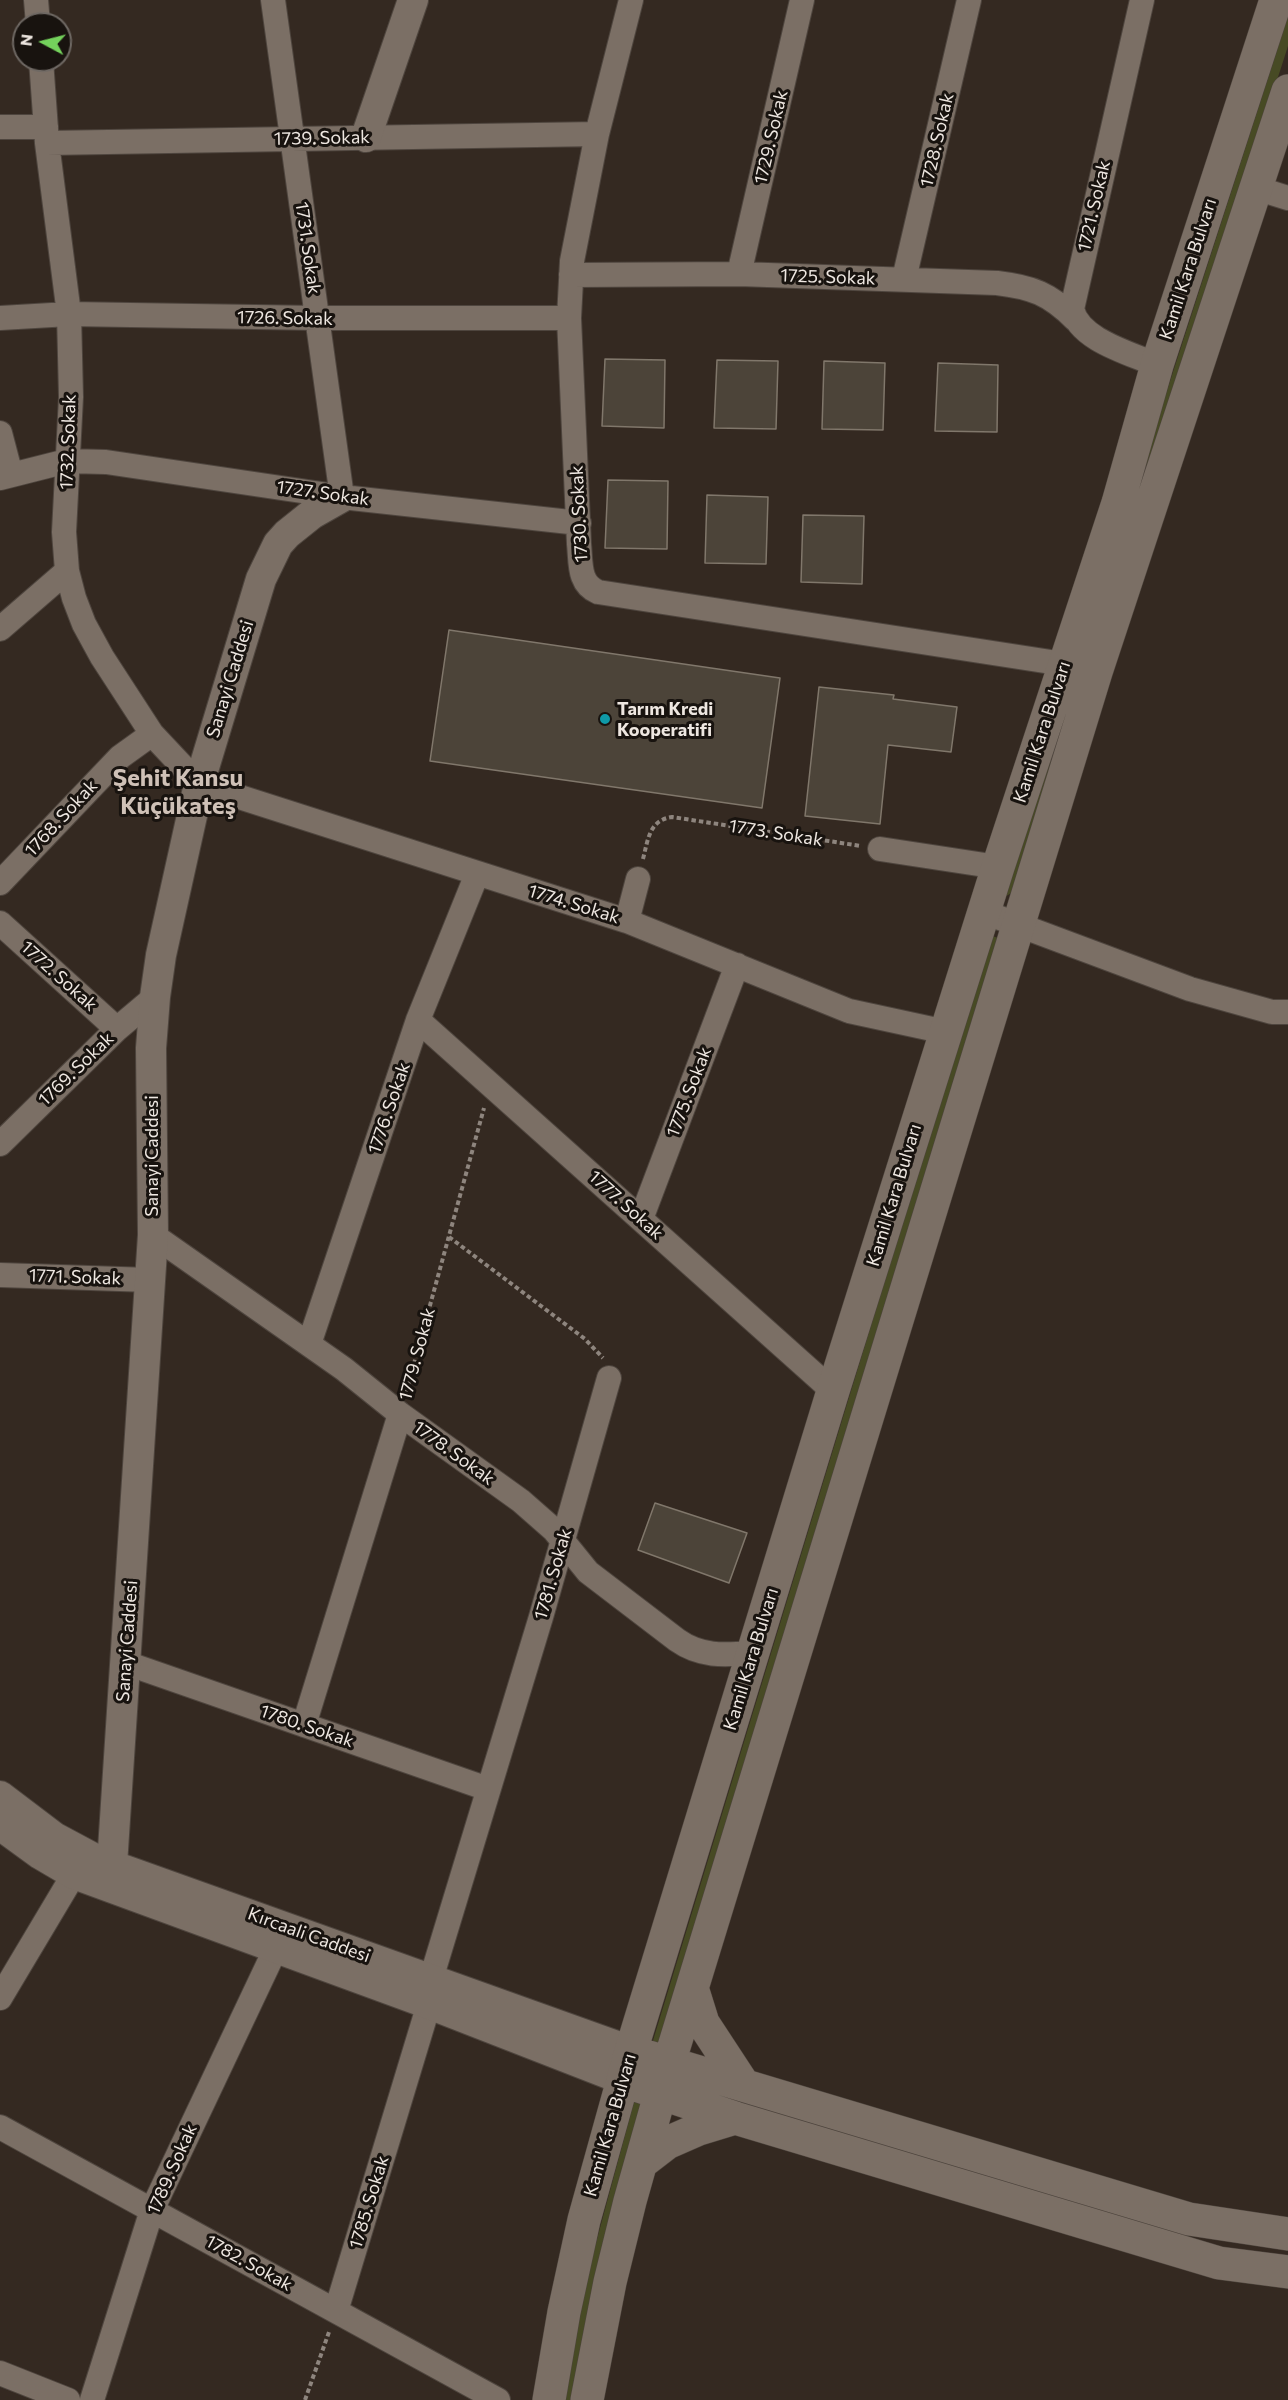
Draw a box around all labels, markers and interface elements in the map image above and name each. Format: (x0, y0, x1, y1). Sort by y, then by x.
north arrow (12, 12, 72, 72)
text: N (15, 33, 36, 47)
street label: 1729. Sokak (750, 88, 792, 186)
street label: 1728. Sokak (916, 91, 958, 189)
street label: 1739. Sokak (274, 126, 370, 150)
street label: 1721. Sokak (1073, 158, 1115, 254)
street label: Kamil Kara Bulvarı (1155, 195, 1221, 343)
street label: 1731. Sokak (291, 200, 325, 296)
street label: 1725. Sokak (780, 265, 876, 289)
street label: 1726. Sokak (237, 306, 333, 330)
street label: 1732. Sokak (56, 394, 80, 490)
street label: 1730. Sokak (566, 465, 592, 563)
street label: 1727. Sokak (275, 476, 371, 510)
street label: Sanayi Caddesi (202, 618, 258, 740)
street label: Kamil Kara Bulvarı (1009, 658, 1075, 806)
place label: Tarım Kredi Kooperatifi (617, 698, 713, 740)
marker: Tarım Kredi Kooperatifi (598, 712, 612, 726)
district label: Şehit Kansu Küçükateş (113, 764, 243, 820)
street label: 1768. Sokak (20, 775, 102, 861)
street label: 1773. Sokak (728, 815, 824, 851)
street label: 1774. Sokak (526, 880, 622, 928)
street label: 1772. Sokak (17, 936, 101, 1016)
street label: 1769. Sokak (34, 1028, 118, 1110)
street label: 1775. Sokak (662, 1044, 716, 1140)
street label: 1776. Sokak (363, 1059, 415, 1157)
street label: Sanayi Caddesi (141, 1095, 163, 1217)
street label: Kamil Kara Bulvarı (862, 1121, 926, 1269)
street label: 1777. Sokak (584, 1166, 668, 1244)
street label: 1771. Sokak (28, 1265, 122, 1289)
street label: 1779. Sokak (394, 1305, 440, 1403)
street label: 1778. Sokak (409, 1416, 499, 1490)
street label: 1781. Sokak (530, 1526, 576, 1622)
street label: Sanayi Caddesi (112, 1580, 142, 1702)
street label: Kamil Kara Bulvarı (719, 1585, 783, 1733)
street label: 1780. Sokak (257, 1700, 357, 1752)
street label: Kırcaali Caddesi (245, 1903, 373, 1967)
street label: Kamil Kara Bulvarı (579, 2051, 641, 2199)
street label: 1789. Sokak (142, 2120, 202, 2218)
street label: 1785. Sokak (345, 2153, 393, 2251)
street label: 1782. Sokak (202, 2230, 296, 2296)

